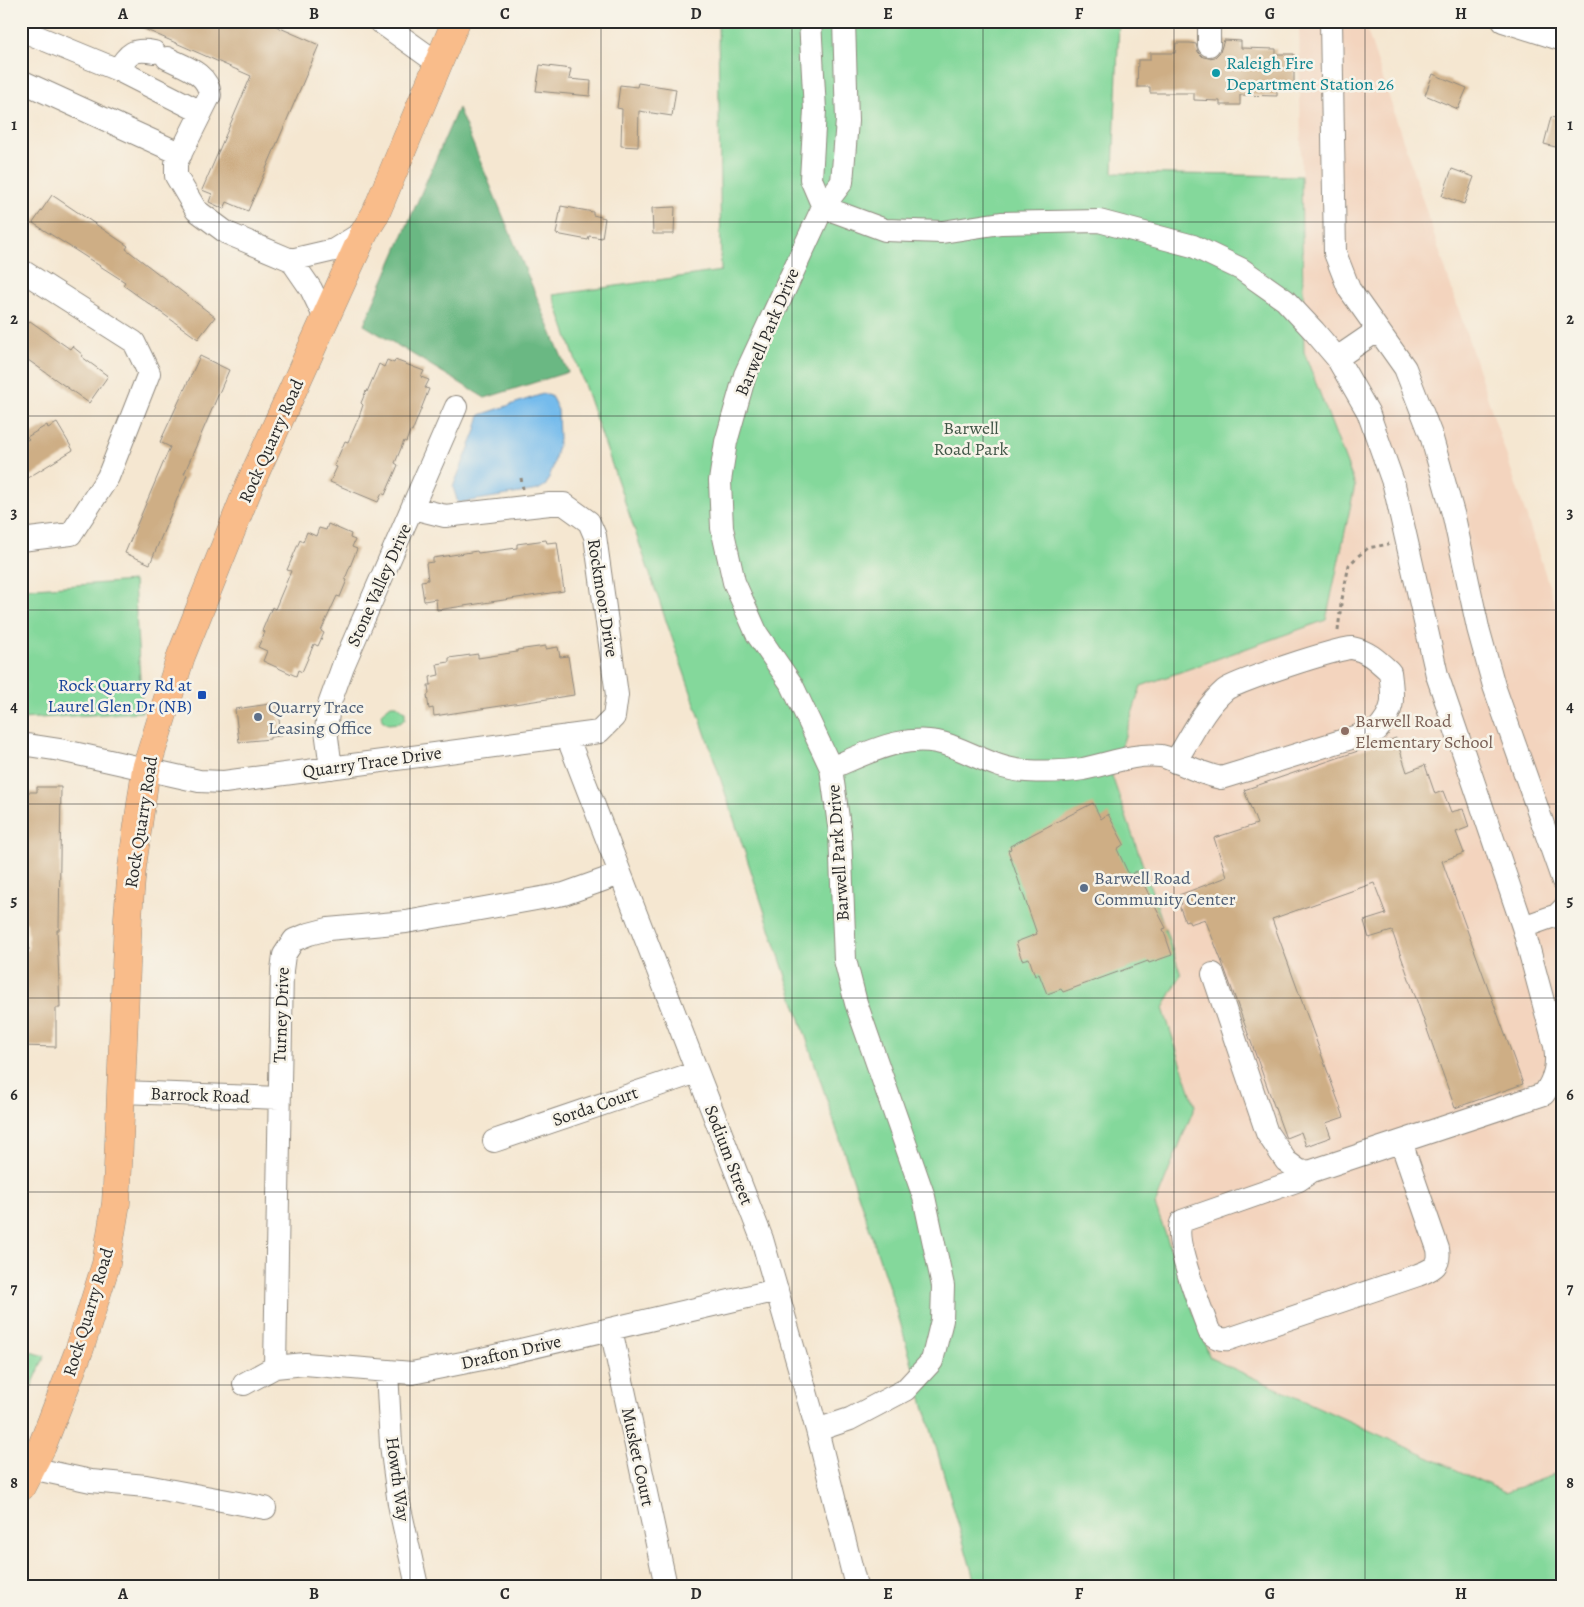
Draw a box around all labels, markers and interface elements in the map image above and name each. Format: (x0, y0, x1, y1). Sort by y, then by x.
text: A (117, 3, 129, 25)
text: B (309, 3, 319, 25)
text: C (500, 3, 510, 25)
text: D (690, 3, 702, 25)
text: E (883, 3, 893, 25)
text: F (1075, 3, 1084, 25)
text: G (1265, 3, 1275, 25)
text: H (1455, 3, 1467, 25)
place label: Raleigh Fire Department Station 26 (1226, 51, 1394, 96)
marker: Raleigh Fire Department Station 26 (1210, 67, 1222, 79)
text: 1 (11, 114, 17, 136)
text: 1 (1567, 114, 1573, 136)
street label: Barwell Park Drive (729, 264, 805, 400)
text: 2 (10, 308, 18, 330)
text: 2 (1566, 308, 1574, 330)
street label: Rock Quarry Road (233, 375, 309, 507)
park label: Barwell Road Park (934, 416, 1008, 461)
text: 3 (11, 502, 18, 524)
text: 3 (1567, 502, 1574, 524)
street label: Stone Valley Drive (341, 519, 417, 651)
street label: Rockmoor Drive (582, 537, 624, 659)
place label: Rock Quarry Rd at Laurel Glen Dr (NB) (48, 673, 192, 718)
marker: Rock Quarry Rd at Laurel Glen Dr (NB) (196, 689, 208, 701)
place label: Quarry Trace Leasing Office (268, 695, 372, 740)
text: 4 (10, 696, 18, 718)
text: 4 (1566, 696, 1574, 718)
place label: Barwell Road Elementary School (1355, 709, 1493, 754)
marker: Quarry Trace Leasing Office (252, 711, 264, 723)
marker: Barwell Road Elementary School (1339, 725, 1351, 737)
street label: Quarry Trace Drive (301, 740, 443, 784)
street label: Rock Quarry Road (119, 754, 163, 890)
street label: Barwell Park Drive (821, 784, 855, 922)
place label: Barwell Road Community Center (1094, 866, 1236, 911)
marker: Barwell Road Community Center (1078, 882, 1090, 894)
text: 5 (11, 890, 18, 912)
text: 5 (1567, 890, 1574, 912)
street label: Turney Drive (267, 967, 295, 1063)
street label: Sorda Court (549, 1080, 641, 1132)
street label: Barrock Road (150, 1081, 250, 1109)
text: 6 (10, 1084, 18, 1106)
text: 6 (1566, 1084, 1574, 1106)
street label: Sodium Street (699, 1101, 759, 1209)
street label: Rock Quarry Road (57, 1244, 119, 1379)
text: 7 (11, 1278, 18, 1300)
text: 7 (1567, 1278, 1574, 1300)
street label: Drafton Drive (458, 1329, 564, 1375)
street label: Musket Court (616, 1405, 660, 1509)
street label: Howth Way (380, 1435, 416, 1524)
text: 8 (10, 1472, 18, 1494)
text: 8 (1566, 1472, 1574, 1494)
text: A (117, 1583, 129, 1605)
text: B (309, 1583, 319, 1605)
text: C (500, 1583, 510, 1605)
text: D (690, 1583, 702, 1605)
text: E (883, 1583, 893, 1605)
text: F (1075, 1583, 1084, 1605)
text: G (1265, 1583, 1275, 1605)
text: H (1455, 1583, 1467, 1605)

